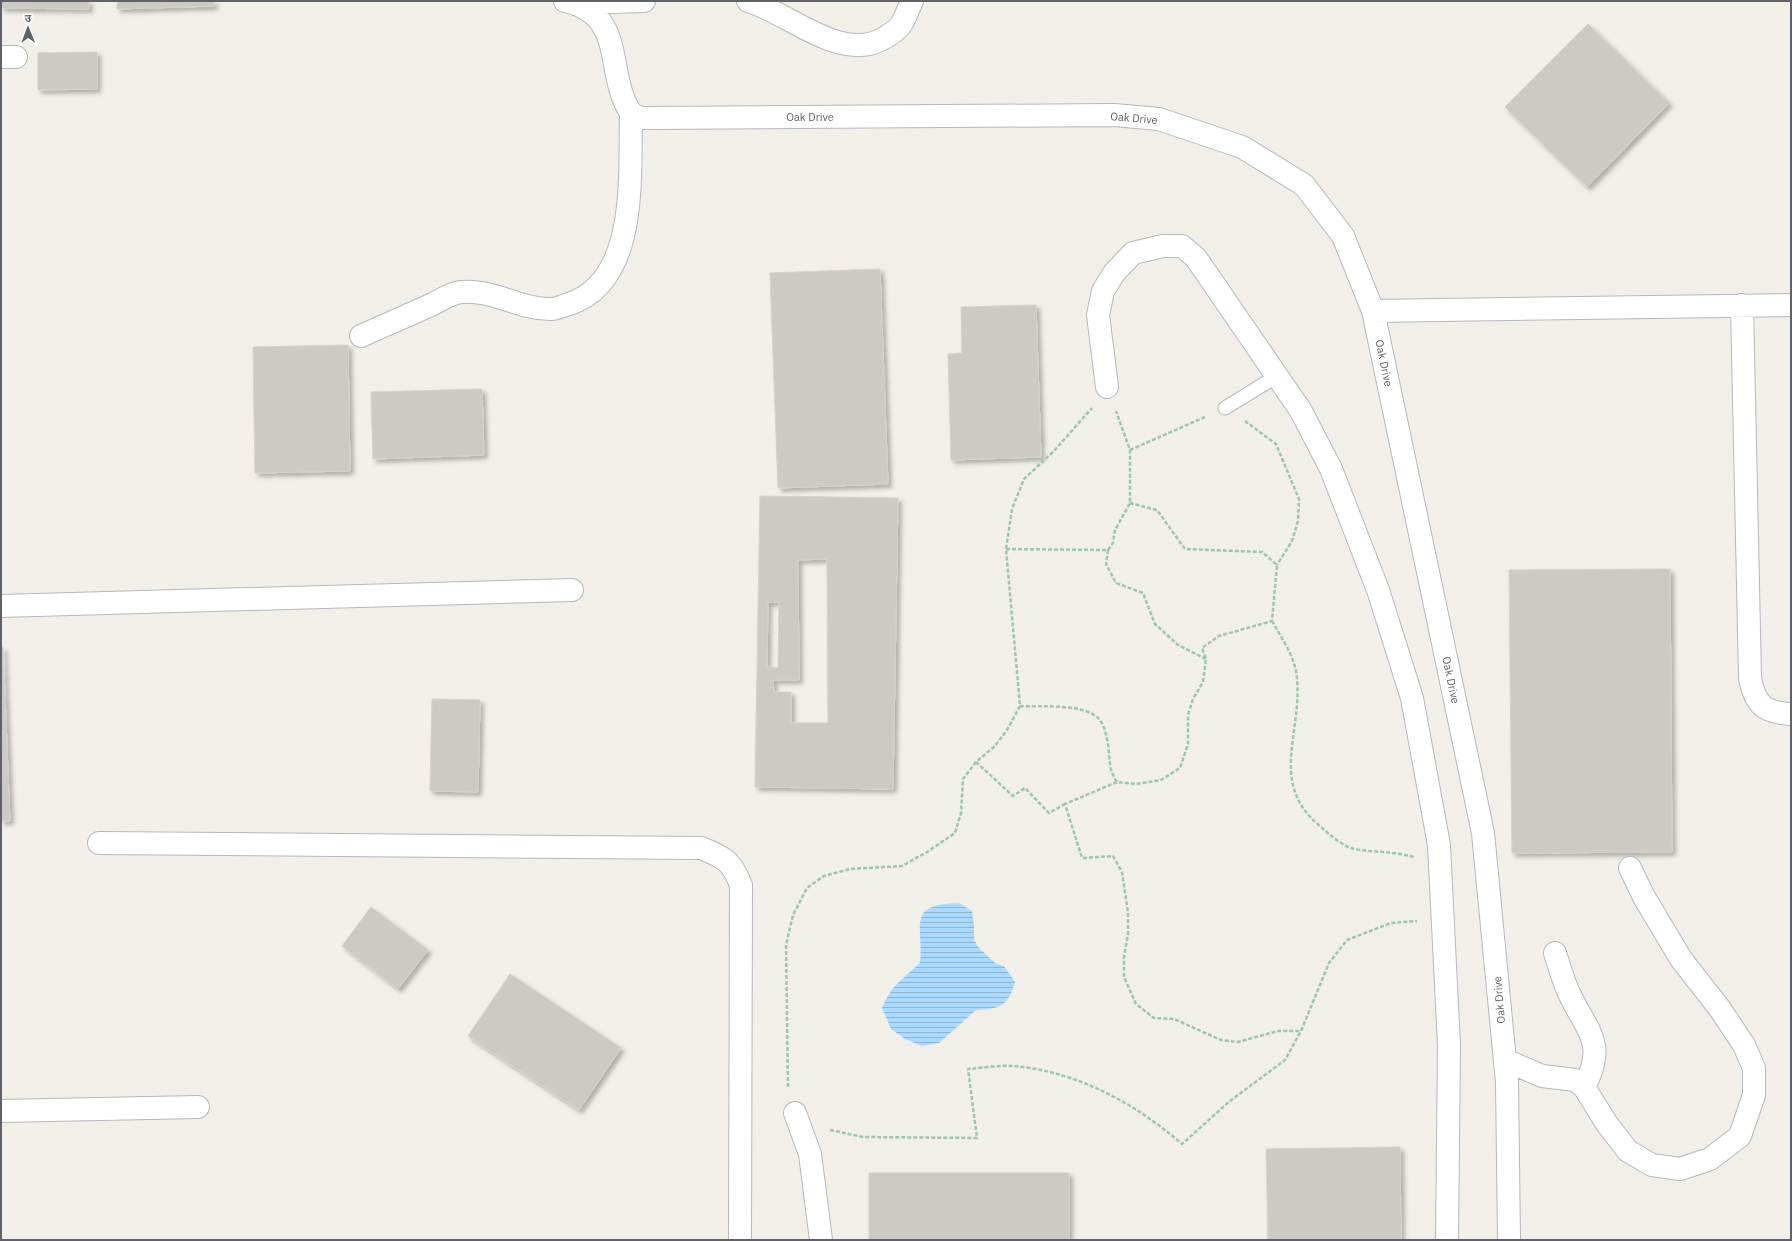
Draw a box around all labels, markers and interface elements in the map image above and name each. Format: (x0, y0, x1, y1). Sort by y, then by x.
north arrow (8, 8, 48, 48)
text: उ (24, 11, 32, 25)
street label: Oak Drive (1110, 109, 1158, 127)
street label: Oak Drive (786, 110, 834, 124)
street label: Oak Drive (1372, 338, 1396, 388)
street label: Oak Drive (1439, 655, 1463, 705)
street label: Oak Drive (1490, 976, 1508, 1024)

